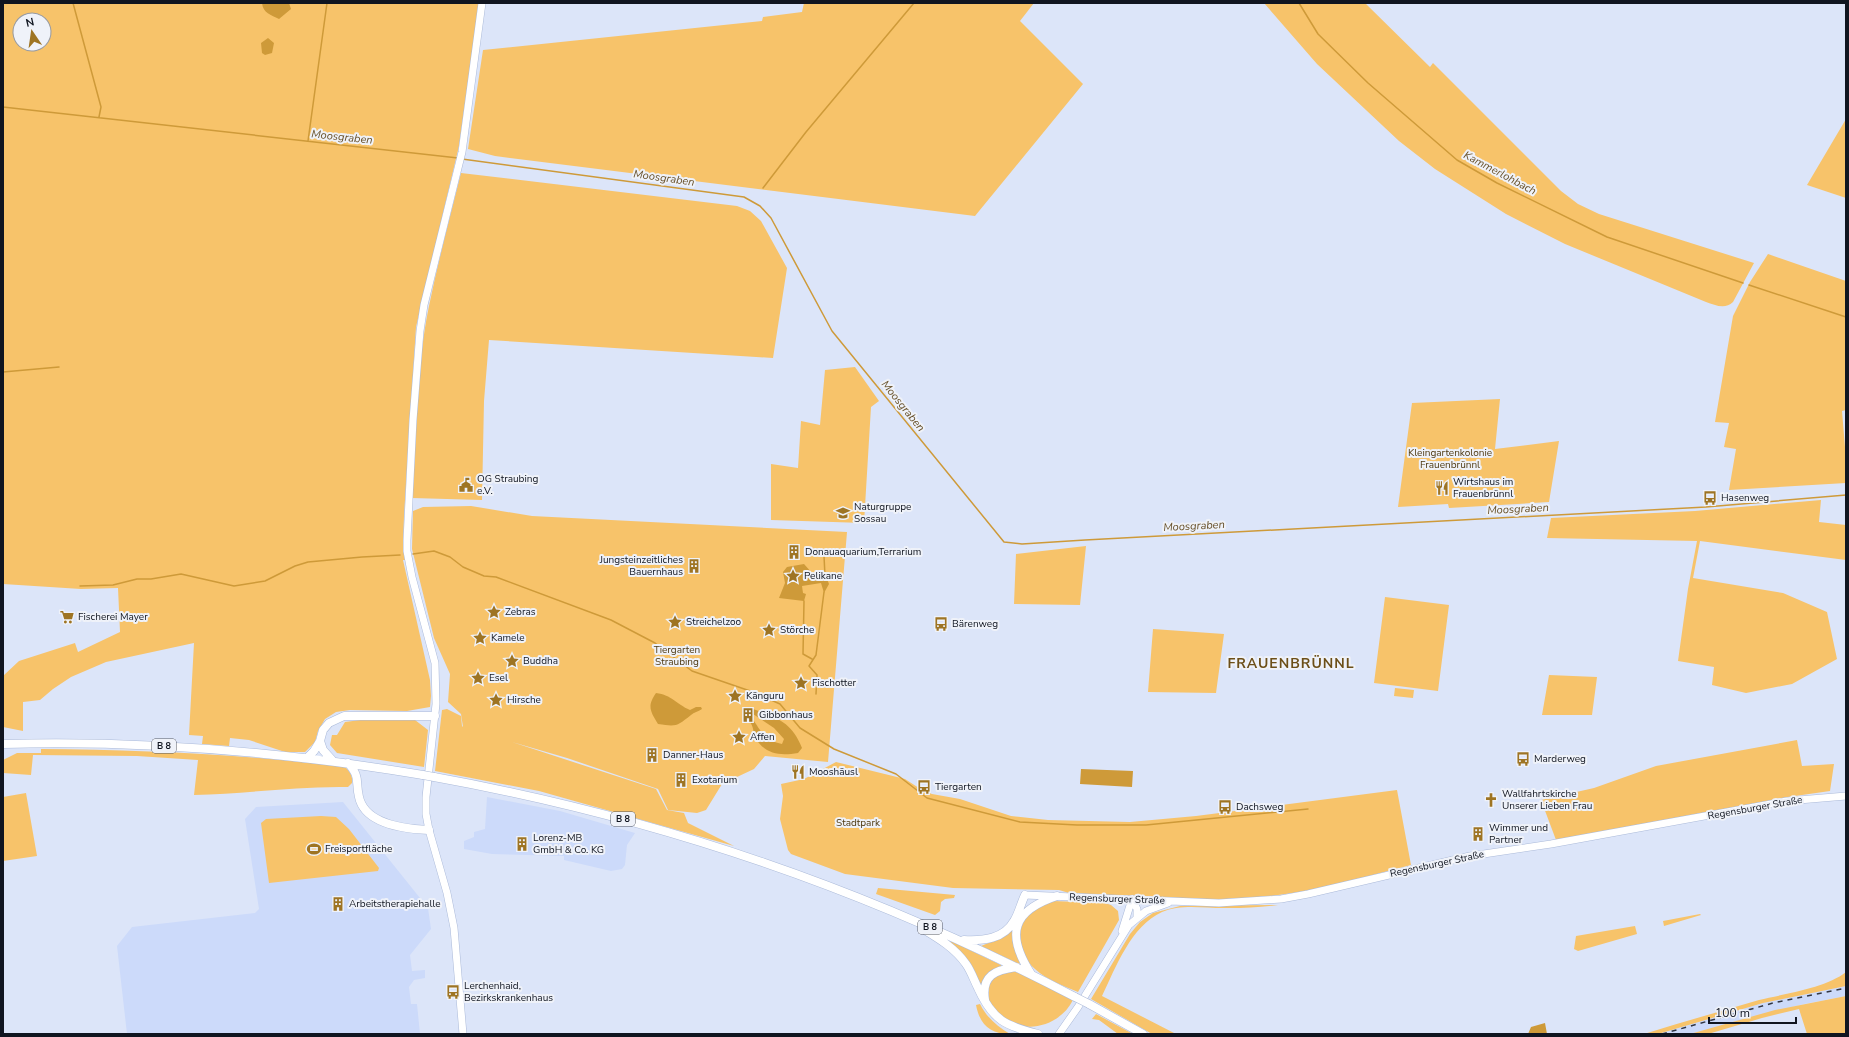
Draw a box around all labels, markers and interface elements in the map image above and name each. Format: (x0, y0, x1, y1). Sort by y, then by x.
north arrow (12, 12, 52, 52)
text: N (24, 15, 36, 31)
water label: Moosgraben (311, 126, 373, 148)
water label: Kammerlohbach (1461, 147, 1539, 199)
water label: Moosgraben (632, 166, 696, 190)
water label: Moosgraben (878, 377, 928, 435)
park label: Kleingartenkolonie Frauenbrünnl (1408, 446, 1492, 472)
place label: OG Straubing e.V. (477, 472, 538, 498)
place label: Wirtshaus im Frauenbrünnl (1453, 475, 1513, 501)
public building icon: OG Straubing e.V. (458, 477, 474, 493)
restaurant icon: Wirtshaus im Frauenbrünnl (1434, 480, 1450, 496)
bus stop icon: Hasenweg (1702, 490, 1718, 506)
place label: Hasenweg (1721, 491, 1769, 505)
place label: Naturgruppe Sossau (854, 500, 911, 526)
water label: Moosgraben (1487, 500, 1549, 518)
school or university icon: Naturgruppe Sossau (835, 505, 851, 521)
water label: Moosgraben (1163, 517, 1225, 535)
building icon: Donauaquarium,Terrarium (786, 544, 802, 560)
place label: Donauaquarium,Terrarium (805, 545, 921, 559)
place label: Jungsteinzeitliches Bauernhaus (599, 553, 683, 579)
building icon: Jungsteinzeitliches Bauernhaus (686, 558, 702, 574)
place icon: Pelikane (785, 568, 801, 584)
place label: Pelikane (804, 569, 842, 583)
place icon: Zebras (486, 604, 502, 620)
place label: Zebras (505, 605, 536, 619)
supermarket icon: Fischerei Mayer (59, 609, 75, 625)
place label: Fischerei Mayer (78, 610, 148, 624)
place icon: Streichelzoo (667, 614, 683, 630)
place label: Streichelzoo (686, 615, 741, 629)
bus stop icon: Bärenweg (933, 616, 949, 632)
place label: Bärenweg (952, 617, 998, 631)
place icon: Störche (761, 622, 777, 638)
place label: Störche (780, 623, 814, 637)
place icon: Kamele (472, 630, 488, 646)
place label: Kamele (491, 631, 525, 645)
park label: Tiergarten Straubing (654, 643, 700, 669)
place icon: Buddha (504, 653, 520, 669)
place label: Buddha (523, 654, 558, 668)
district label: FRAUENBRÜNNL (1227, 654, 1355, 673)
place icon: Esel (470, 670, 486, 686)
place label: Esel (489, 671, 508, 685)
place icon: Fischotter (793, 675, 809, 691)
place label: Fischotter (812, 676, 857, 690)
place icon: Känguru (727, 688, 743, 704)
place label: Känguru (746, 689, 784, 703)
place icon: Hirsche (488, 692, 504, 708)
place label: Hirsche (507, 693, 541, 707)
building icon: Gibbonhaus (740, 707, 756, 723)
place label: Gibbonhaus (759, 708, 813, 722)
place icon: Affen (731, 729, 747, 745)
place label: Affen (750, 730, 775, 744)
road number: B 8 (152, 739, 176, 753)
building icon: Danner-Haus (644, 747, 660, 763)
place label: Danner-Haus (663, 748, 724, 762)
bus stop icon: Marderweg (1515, 751, 1531, 767)
place label: Marderweg (1534, 752, 1586, 766)
restaurant icon: Mooshäusl (790, 764, 806, 780)
place label: Mooshäusl (809, 765, 858, 779)
building icon: Exotarium (673, 772, 689, 788)
place label: Exotarium (692, 773, 737, 787)
bus stop icon: Tiergarten (916, 779, 932, 795)
place label: Tiergarten (935, 780, 982, 794)
place label: Wallfahrtskirche Unserer Lieben Frau (1502, 787, 1592, 813)
church icon: Wallfahrtskirche Unserer Lieben Frau (1483, 792, 1499, 808)
street label: Regensburger Straße (1707, 793, 1803, 823)
bus stop icon: Dachsweg (1217, 799, 1233, 815)
place label: Dachsweg (1236, 800, 1283, 814)
road number: B 8 (611, 812, 635, 826)
park label: Stadtpark (836, 816, 881, 830)
place label: Wimmer und Partner (1489, 821, 1548, 847)
building icon: Wimmer und Partner (1470, 826, 1486, 842)
place label: Lorenz-MB GmbH & Co. KG (533, 831, 604, 857)
building icon: Lorenz-MB GmbH & Co. KG (514, 836, 530, 852)
sports icon: Freisportfläche (306, 841, 322, 857)
place label: Freisportfläche (325, 842, 392, 856)
street label: Regensburger Straße (1389, 847, 1485, 881)
street label: Regensburger Straße (1069, 890, 1165, 908)
building icon: Arbeitstherapiehalle (330, 896, 346, 912)
place label: Arbeitstherapiehalle (349, 897, 441, 911)
road number: B 8 (918, 920, 942, 934)
place label: Lerchenhaid, Bezirkskrankenhaus (464, 979, 553, 1005)
bus stop icon: Lerchenhaid, Bezirkskrankenhaus (445, 984, 461, 1000)
scale bar (1709, 999, 1796, 1025)
text: 100 m (1715, 1005, 1750, 1021)

